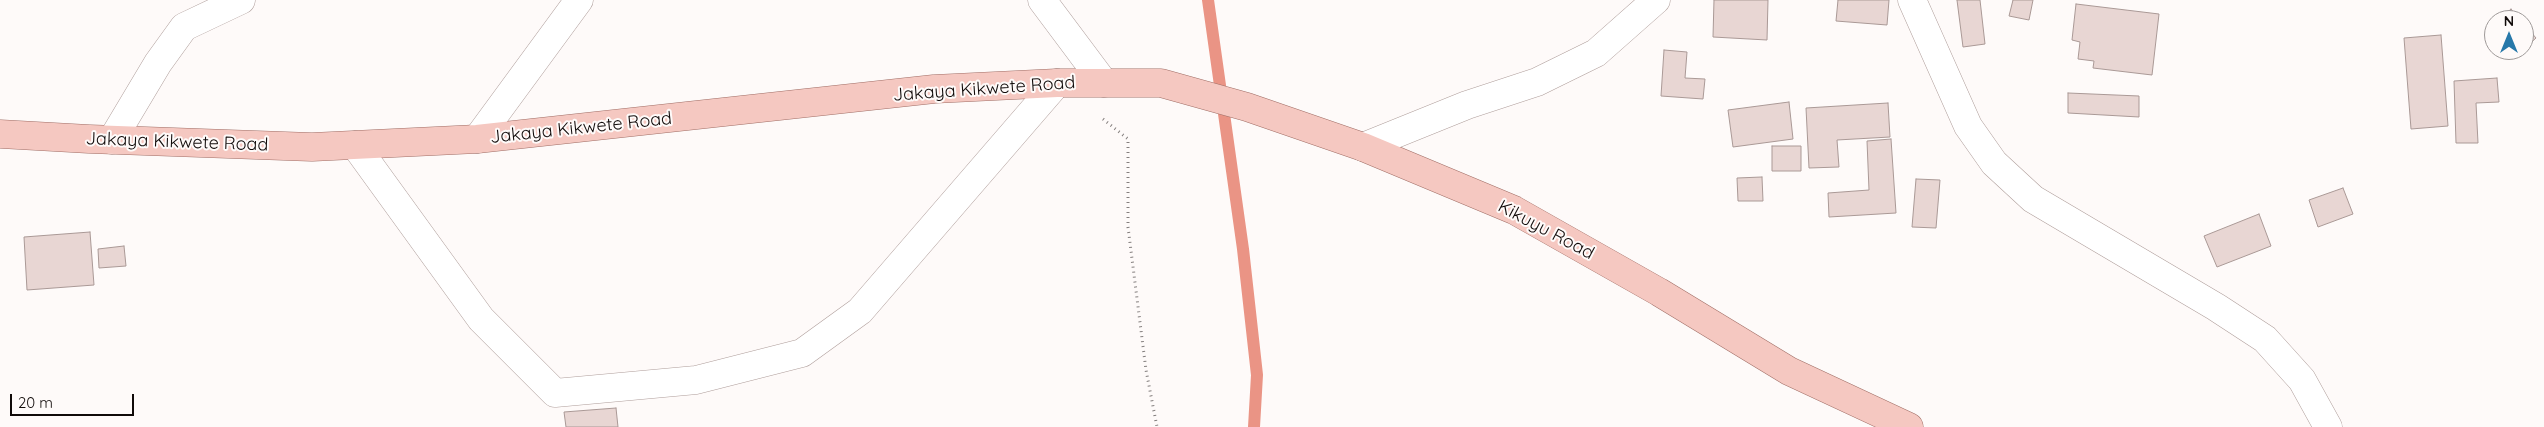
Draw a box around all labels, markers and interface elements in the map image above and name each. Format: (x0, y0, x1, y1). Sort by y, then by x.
north arrow (2484, 10, 2534, 60)
text: N (2504, 12, 2514, 30)
street label: Jakaya Kikwete Road (892, 72, 1076, 106)
street label: Jakaya Kikwete Road (489, 108, 673, 148)
street label: Jakaya Kikwete Road (85, 128, 269, 156)
street label: Kikuyu Road (1494, 196, 1598, 264)
scale bar (12, 384, 136, 416)
text: 20 m (18, 393, 53, 412)

